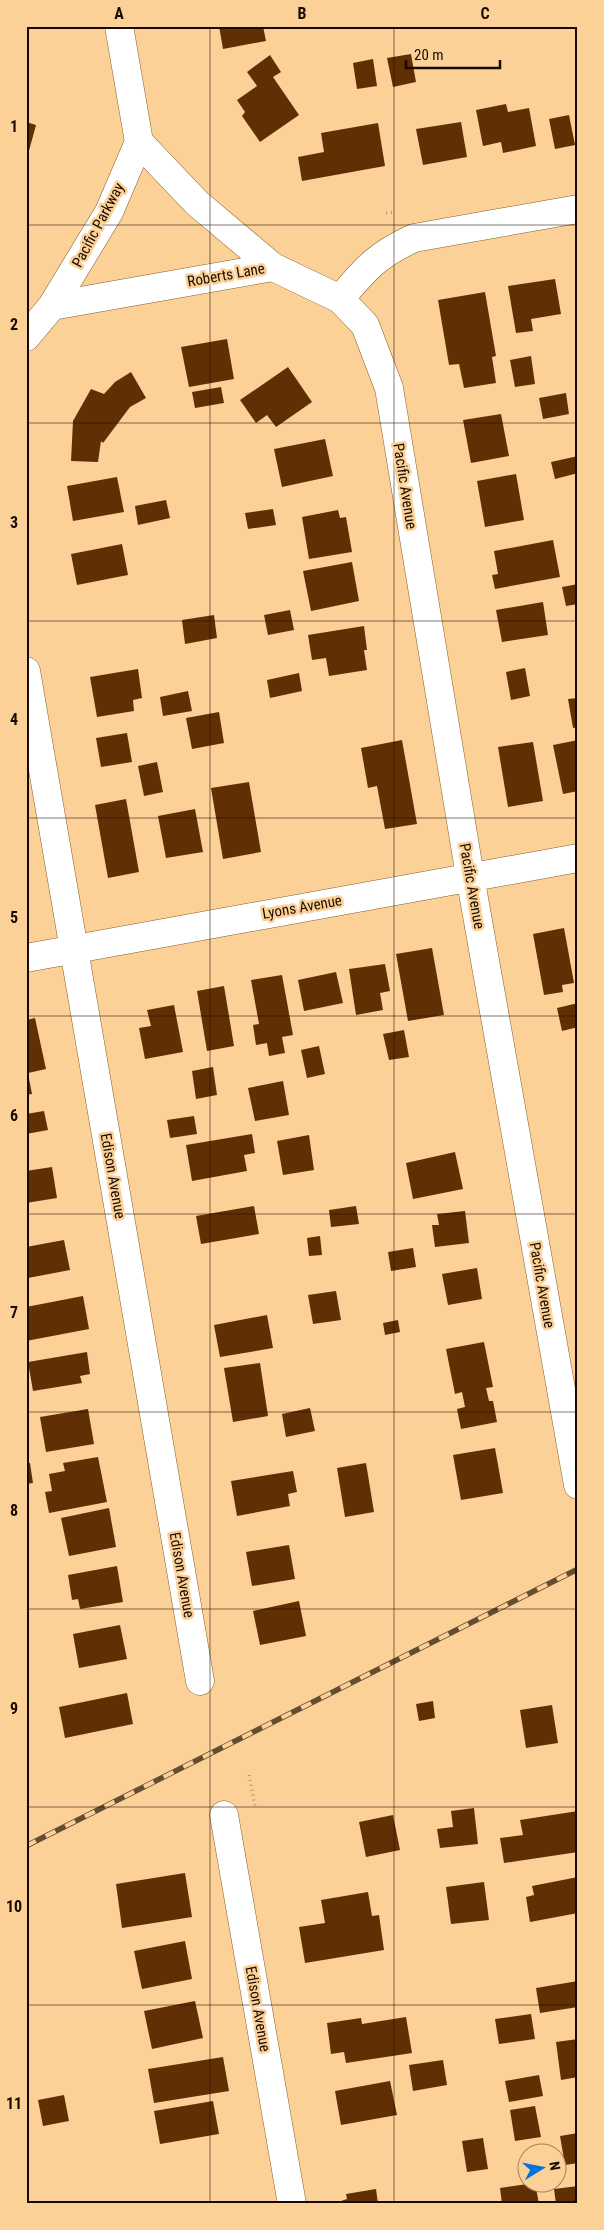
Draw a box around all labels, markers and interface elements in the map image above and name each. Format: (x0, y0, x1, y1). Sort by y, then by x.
text: A (114, 4, 124, 23)
text: B (298, 4, 307, 23)
text: C (480, 4, 490, 23)
scale bar (406, 38, 500, 70)
text: 20 m (414, 46, 444, 64)
text: 1 (10, 117, 18, 136)
street label: Pacific Parkway (68, 180, 128, 270)
street label: Roberts Lane (186, 259, 266, 291)
text: 2 (10, 315, 18, 334)
street label: Pacific Avenue (389, 442, 421, 530)
text: 3 (10, 513, 18, 532)
text: 4 (10, 710, 18, 729)
street label: Pacific Avenue (456, 842, 488, 930)
street label: Lyons Avenue (261, 891, 343, 923)
text: 5 (10, 908, 18, 927)
text: 6 (10, 1106, 18, 1125)
street label: Edison Avenue (97, 1132, 129, 1220)
street label: Pacific Avenue (526, 1241, 558, 1329)
text: 7 (10, 1303, 18, 1322)
text: 8 (10, 1501, 18, 1520)
street label: Edison Avenue (166, 1531, 198, 1619)
text: 9 (10, 1699, 18, 1718)
text: 10 (6, 1897, 22, 1916)
street label: Edison Avenue (242, 1965, 274, 2053)
text: 11 (6, 2094, 22, 2113)
north arrow (516, 2142, 566, 2192)
text: N (546, 2160, 563, 2171)

